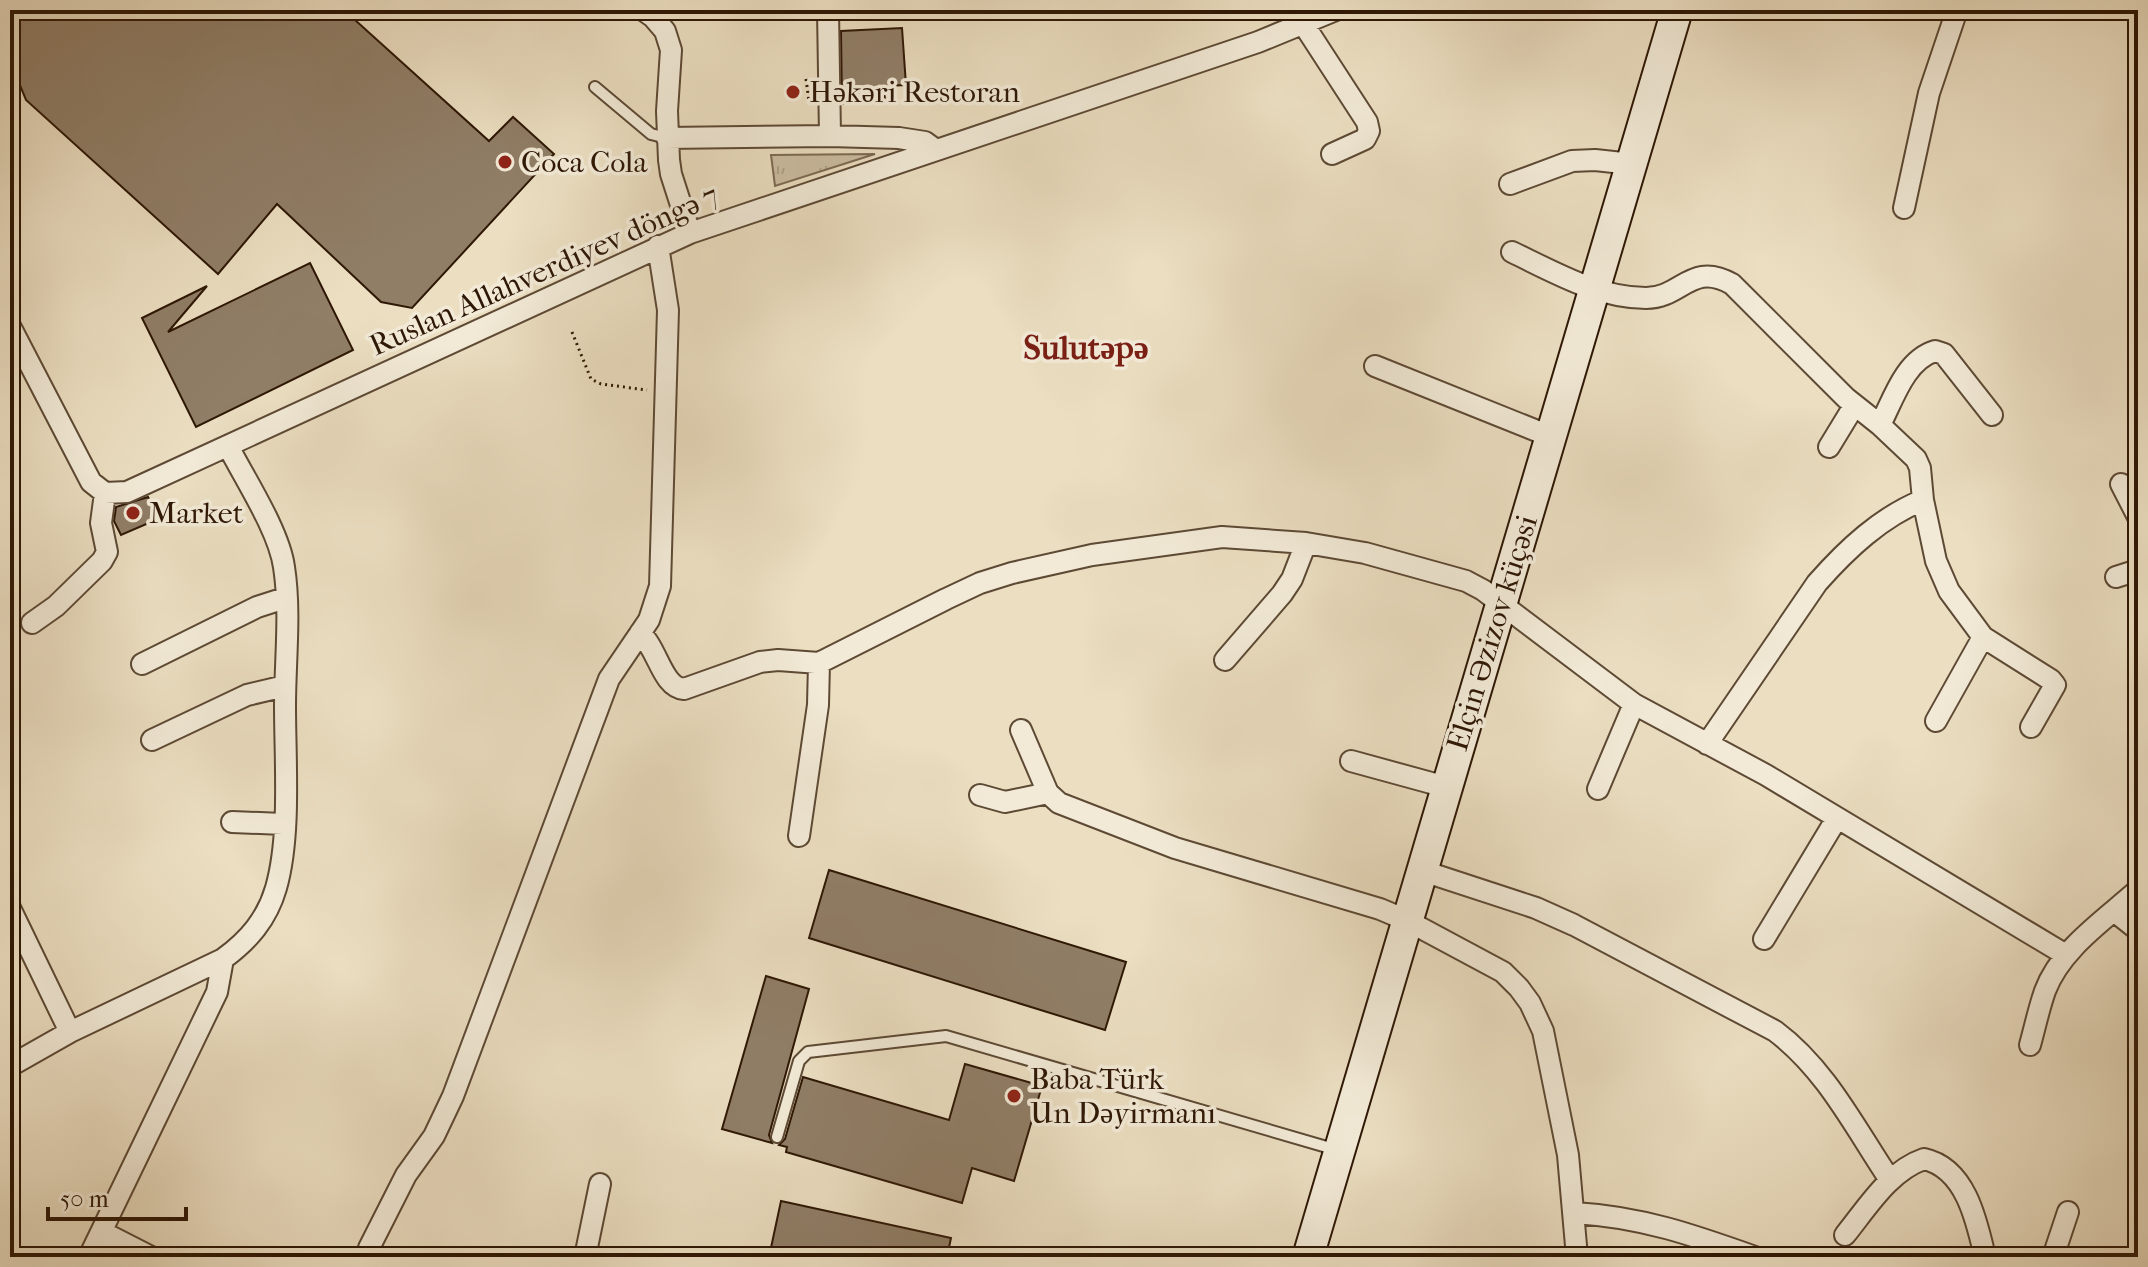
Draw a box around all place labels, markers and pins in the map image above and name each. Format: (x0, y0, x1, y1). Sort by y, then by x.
place label: Həkəri Restoran (809, 75, 1020, 110)
marker: Həkəri Restoran (784, 83, 802, 101)
place label: Coca Cola (521, 145, 648, 180)
marker: Coca Cola (496, 153, 514, 171)
place label: Market (149, 496, 244, 531)
marker: Market (124, 504, 142, 522)
place label: Baba Türk Un Dəyirmanı (1030, 1062, 1216, 1131)
marker: Baba Türk Un Dəyirmanı (1005, 1087, 1023, 1105)

